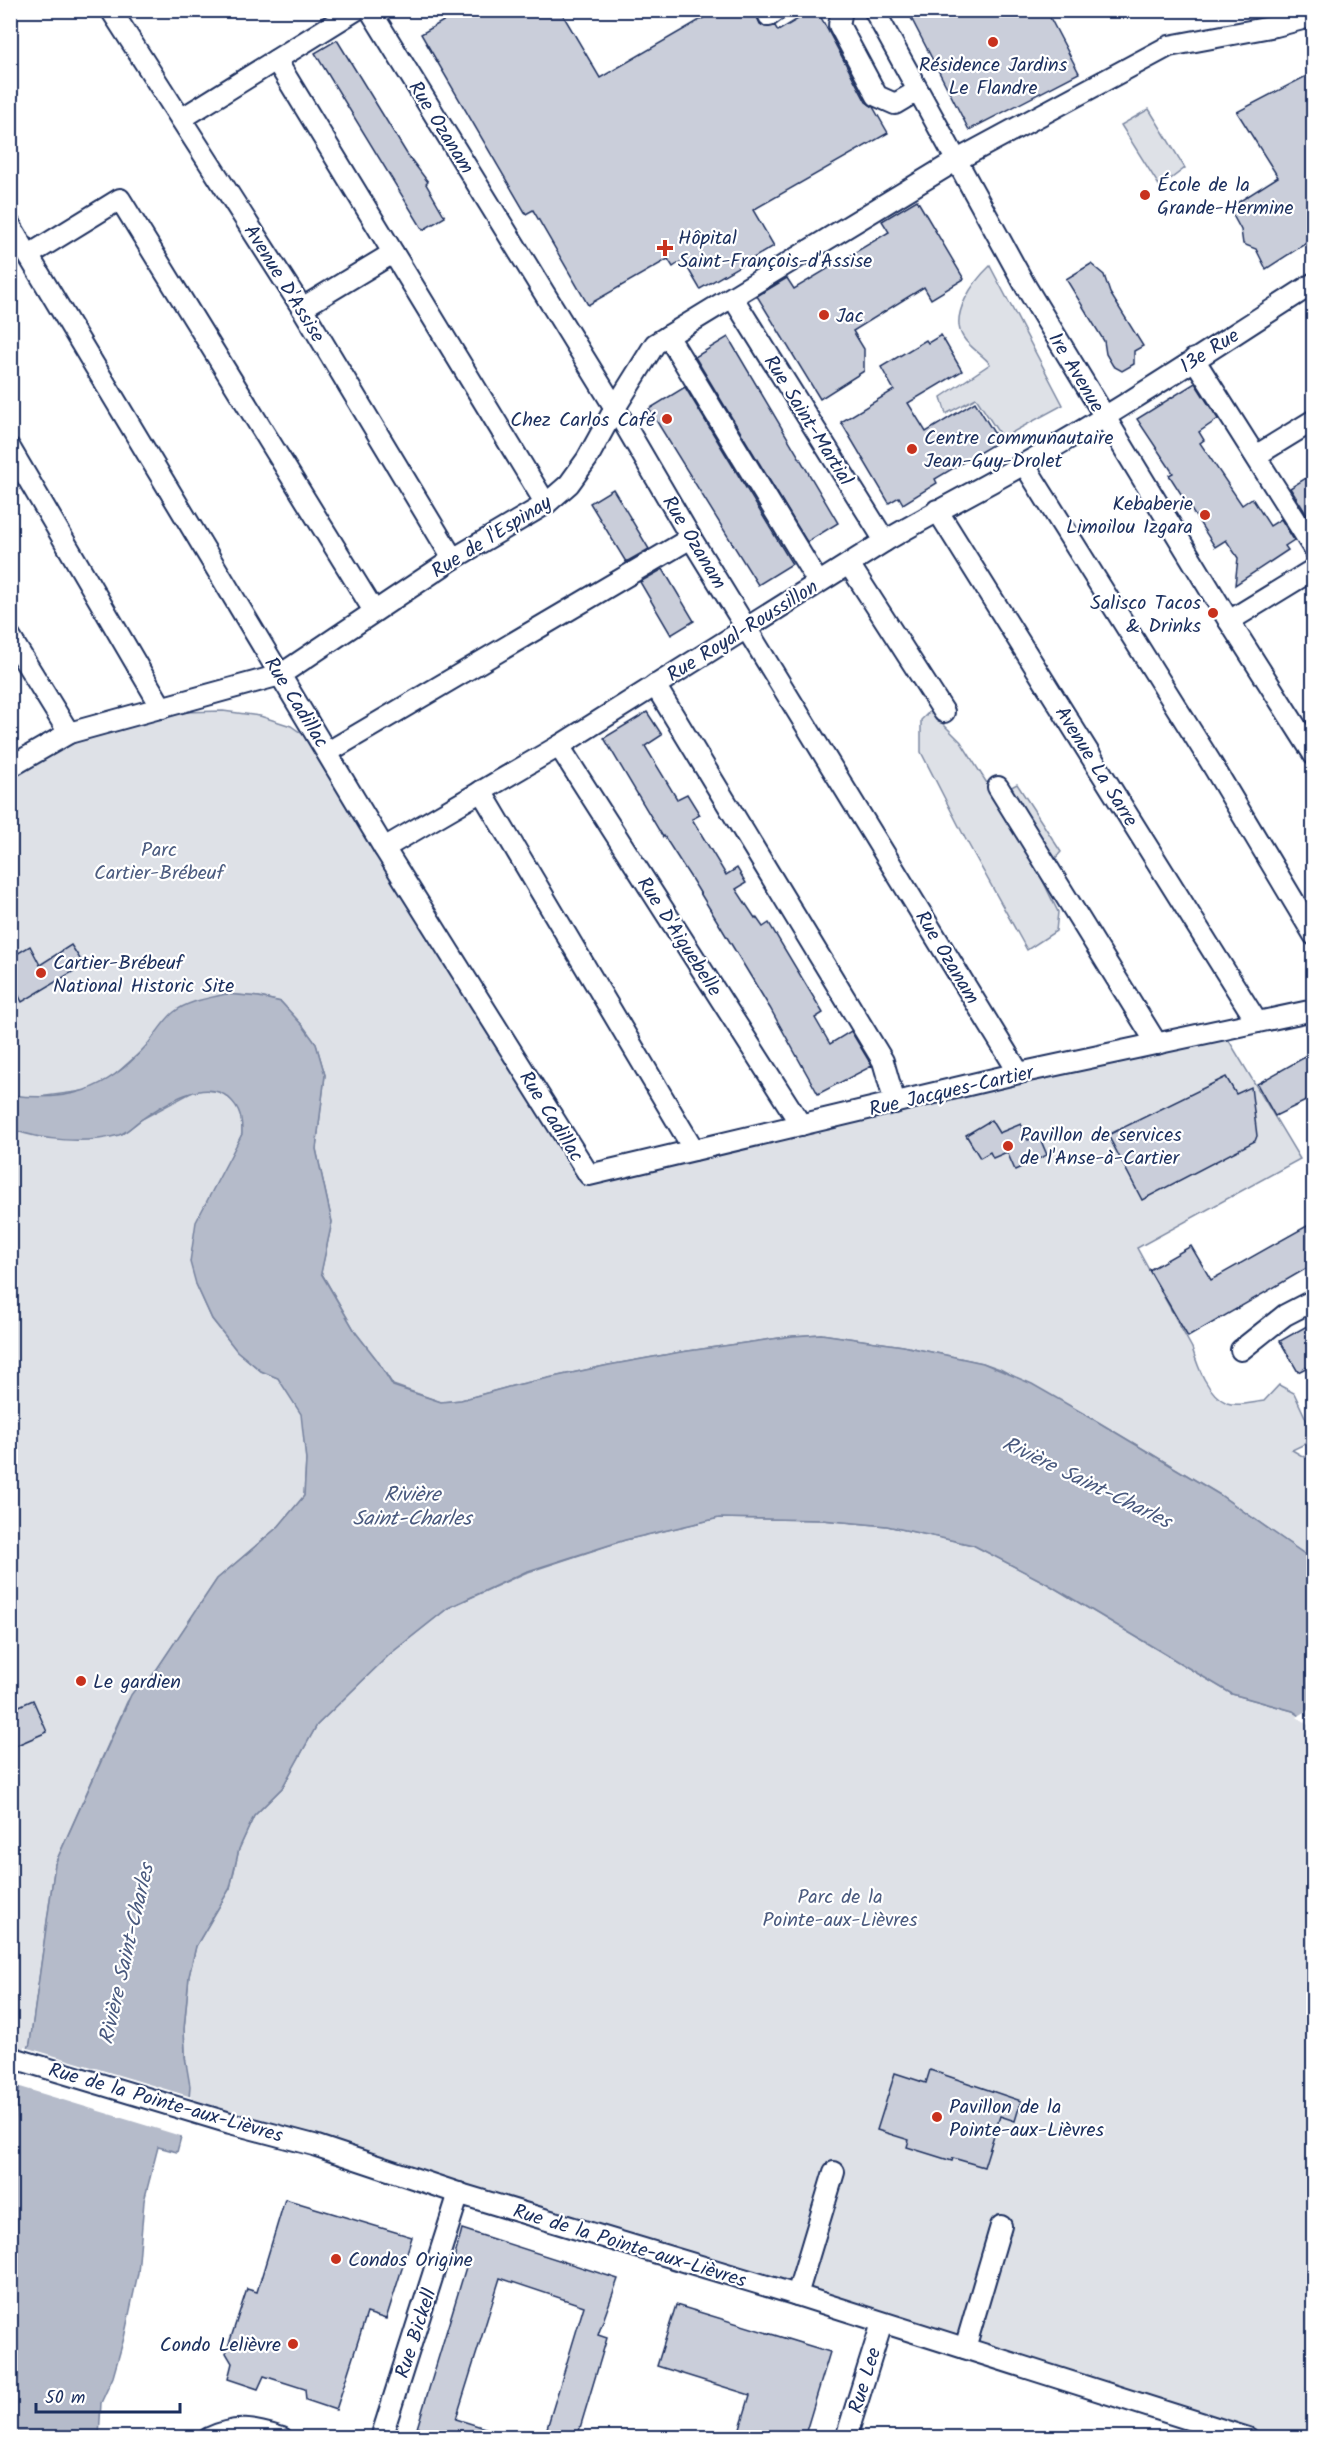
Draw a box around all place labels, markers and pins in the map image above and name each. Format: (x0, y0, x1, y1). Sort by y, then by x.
marker: Résidence Jardins Le Flandre (986, 35, 1000, 49)
place label: Résidence Jardins Le Flandre (919, 50, 1068, 105)
place label: École de la Grande-Hermine (1157, 170, 1293, 225)
marker: École de la Grande-Hermine (1138, 188, 1152, 202)
place label: Hôpital Saint-François-d'Assise (678, 223, 872, 278)
marker: Hôpital Saint-François-d'Assise (656, 239, 674, 257)
place label: Jac (836, 301, 864, 333)
marker: Jac (817, 308, 831, 322)
place label: Chez Carlos Café (510, 405, 656, 437)
marker: Chez Carlos Café (660, 412, 674, 426)
place label: Centre communautaire Jean-Guy-Drolet (924, 423, 1114, 478)
marker: Centre communautaire Jean-Guy-Drolet (905, 442, 919, 456)
place label: Kebaberie Limoilou Izgara (1066, 489, 1193, 544)
marker: Kebaberie Limoilou Izgara (1198, 508, 1212, 522)
place label: Salisco Tacos & Drinks (1090, 588, 1201, 643)
marker: Salisco Tacos & Drinks (1206, 606, 1220, 620)
place label: Cartier-Brébeuf National Historic Site (53, 948, 234, 1003)
marker: Cartier-Brébeuf National Historic Site (34, 966, 48, 980)
place label: Pavillon de services de l'Anse-à-Cartier (1020, 1120, 1182, 1175)
marker: Pavillon de services de l'Anse-à-Cartier (1001, 1139, 1015, 1153)
place label: Le gardien (93, 1667, 181, 1699)
marker: Le gardien (74, 1674, 88, 1688)
place label: Pavillon de la Pointe-aux-Lièvres (949, 2092, 1104, 2147)
marker: Pavillon de la Pointe-aux-Lièvres (930, 2110, 944, 2124)
place label: Condos Origine (348, 2245, 473, 2277)
marker: Condos Origine (329, 2252, 343, 2266)
place label: Condo Lelièvre (160, 2330, 281, 2362)
marker: Condo Lelièvre (286, 2337, 300, 2351)

